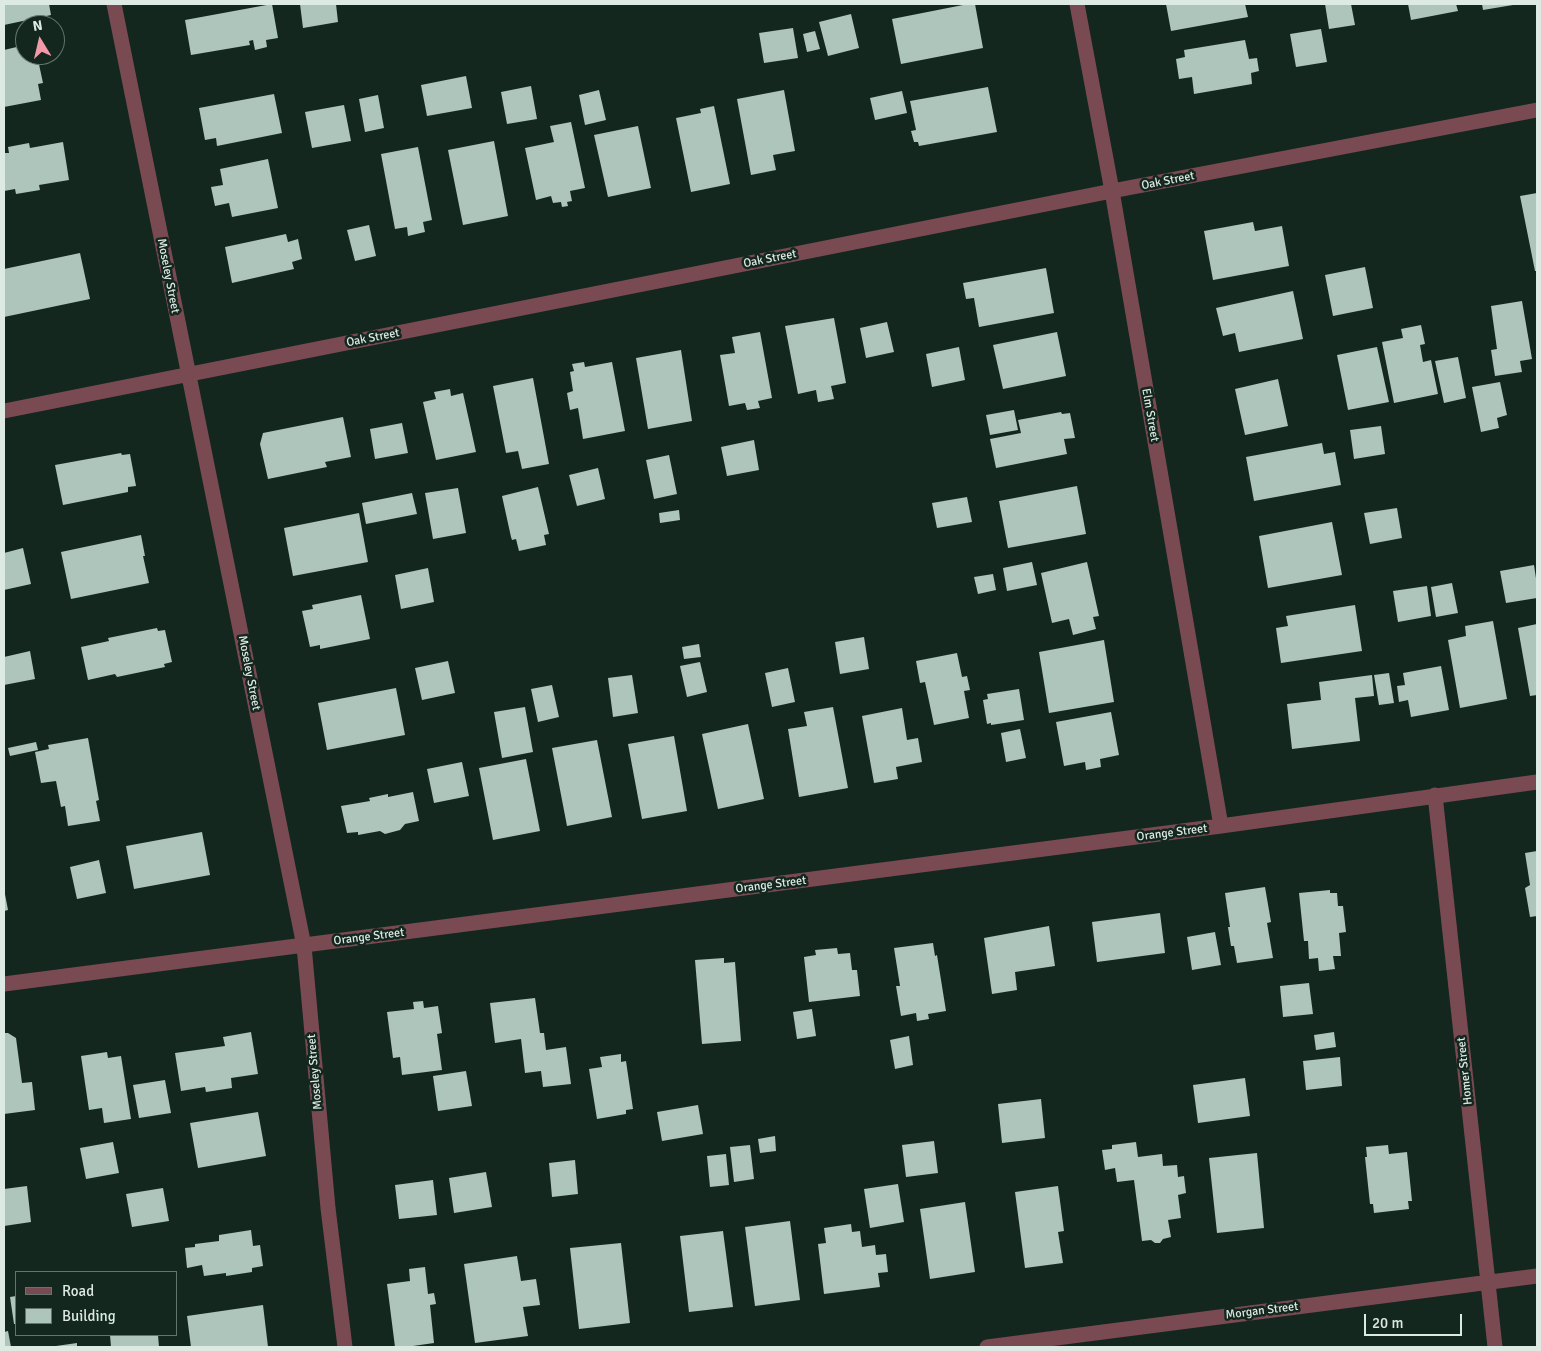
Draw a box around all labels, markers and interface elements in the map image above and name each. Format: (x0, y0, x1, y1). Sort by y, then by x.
north arrow (15, 15, 65, 65)
text: N (32, 17, 44, 35)
street label: Oak Street (1140, 169, 1196, 193)
street label: Moseley Street (154, 237, 182, 315)
street label: Oak Street (742, 247, 798, 271)
street label: Oak Street (345, 326, 401, 350)
street label: Elm Street (1138, 387, 1162, 443)
street label: Moseley Street (235, 634, 263, 712)
street label: Orange Street (1136, 822, 1208, 844)
street label: Orange Street (735, 874, 807, 896)
street label: Orange Street (333, 926, 405, 948)
street label: Moseley Street (305, 1034, 325, 1110)
street label: Homer Street (1454, 1036, 1476, 1106)
legend (15, 1271, 178, 1336)
text: Road (62, 1282, 94, 1300)
street label: Morgan Street (1225, 1299, 1299, 1323)
scale bar (1366, 1304, 1464, 1336)
text: Building (62, 1307, 116, 1325)
text: 20 m (1372, 1314, 1403, 1332)

